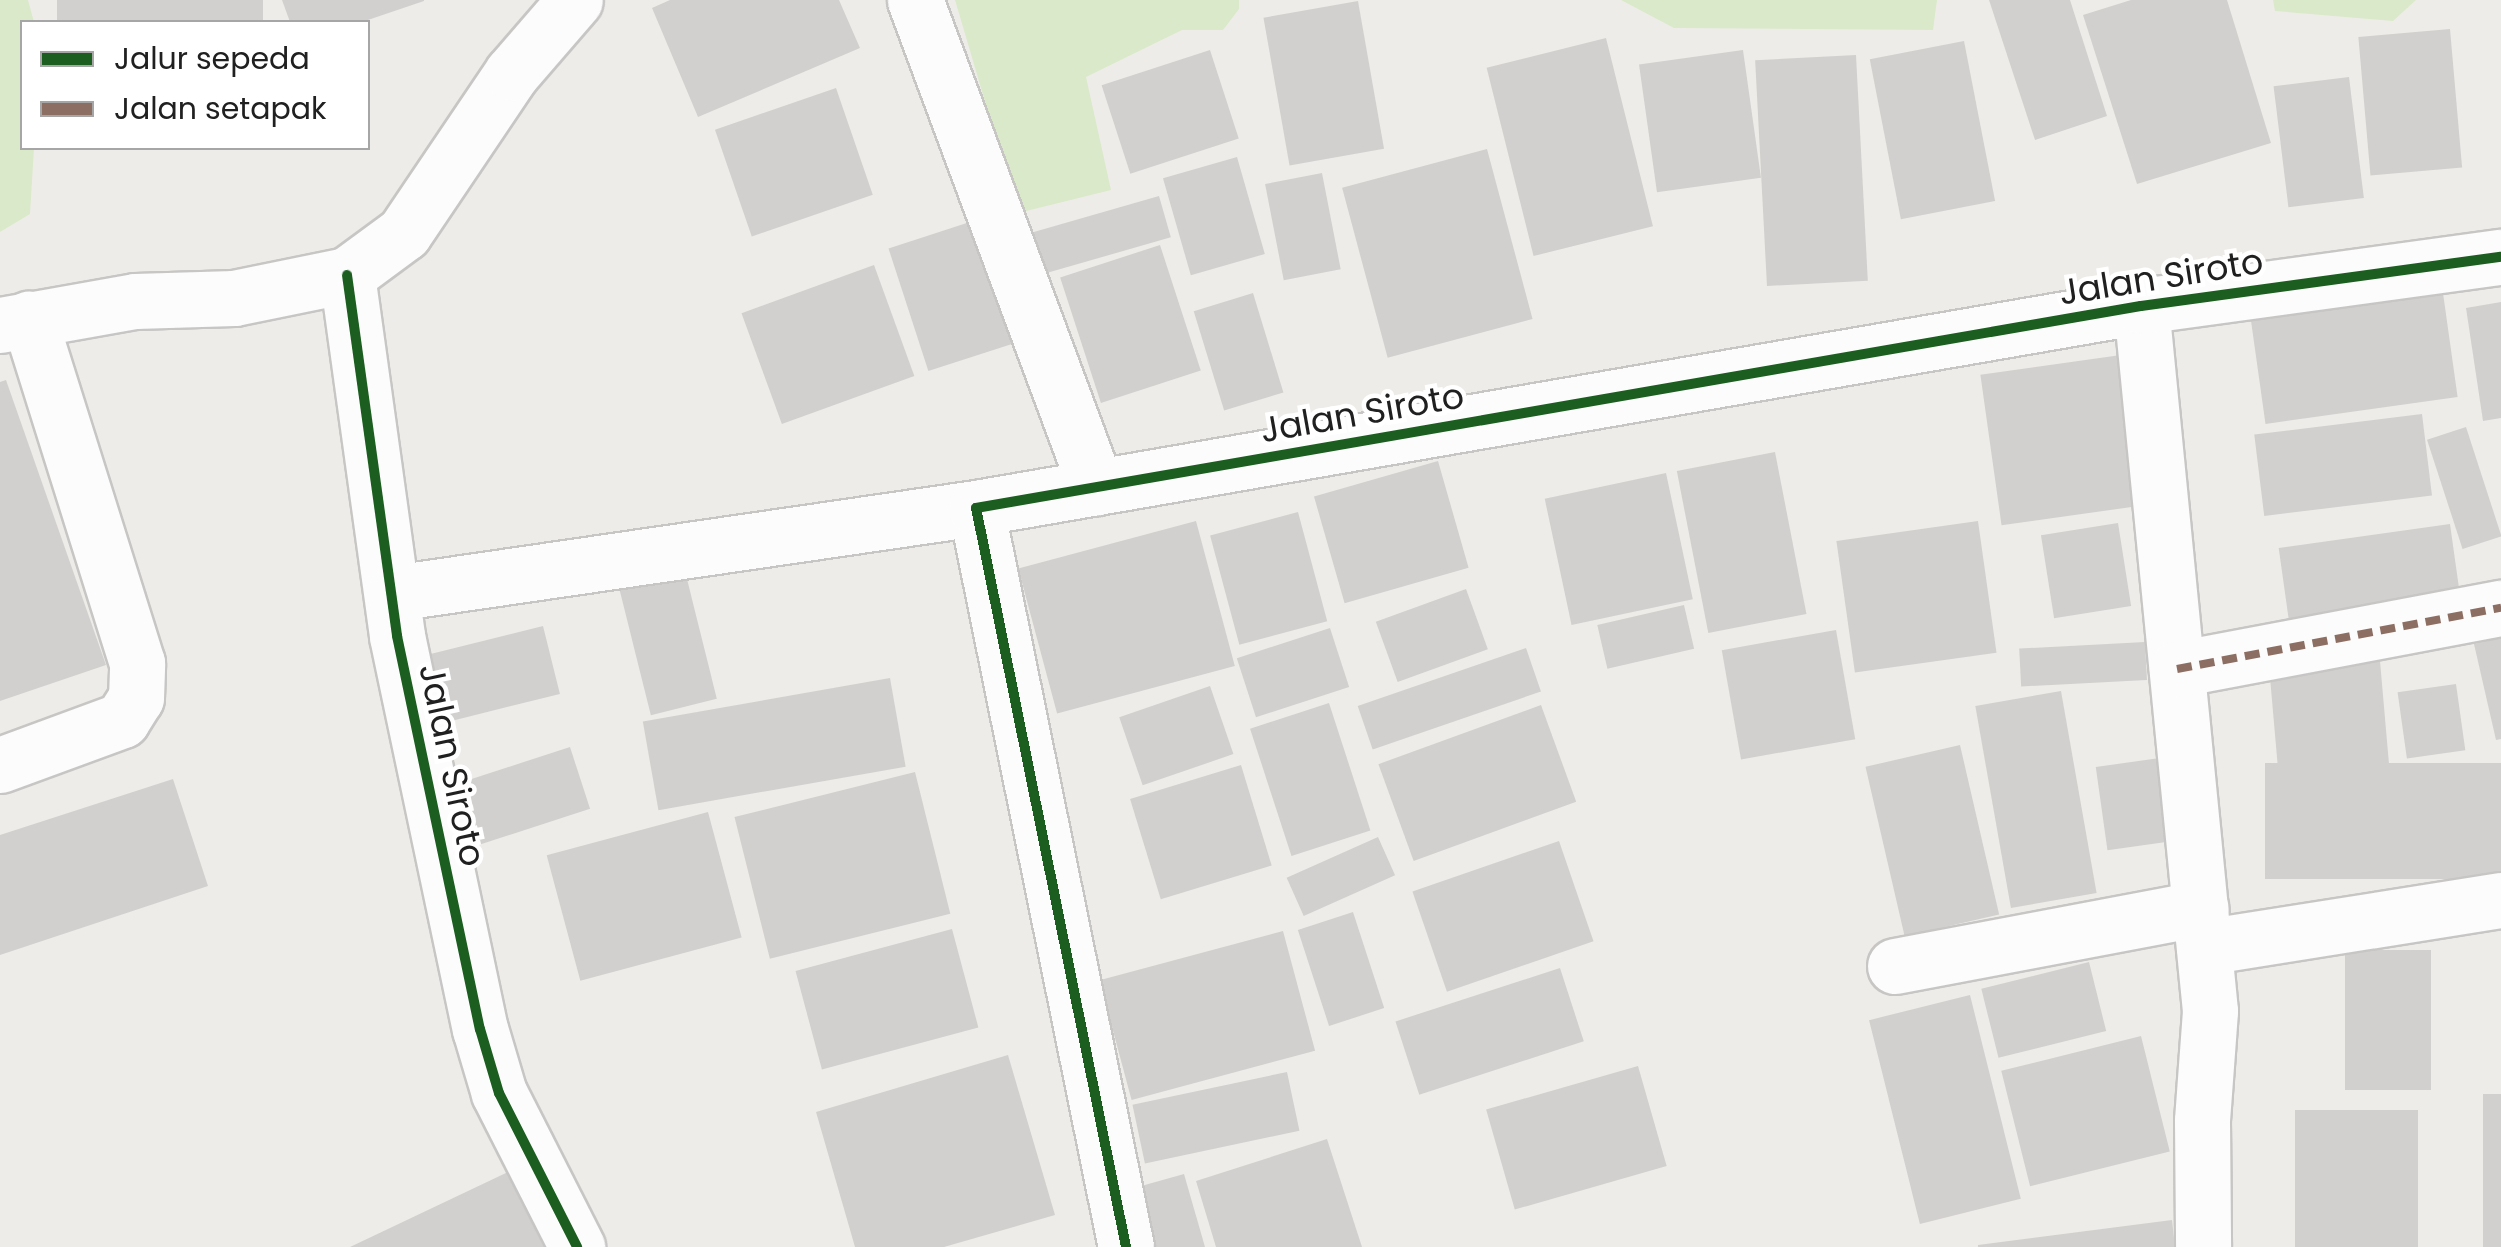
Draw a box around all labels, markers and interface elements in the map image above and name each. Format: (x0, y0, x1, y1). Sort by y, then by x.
legend (20, 20, 370, 150)
text: Jalur sepeda (114, 37, 310, 80)
text: Jalan setapak (114, 87, 327, 130)
street label: Jalan Siroto (2056, 240, 2266, 314)
street label: Jalan Siroto (1257, 374, 1467, 452)
street label: Jalan Siroto (410, 660, 494, 870)

